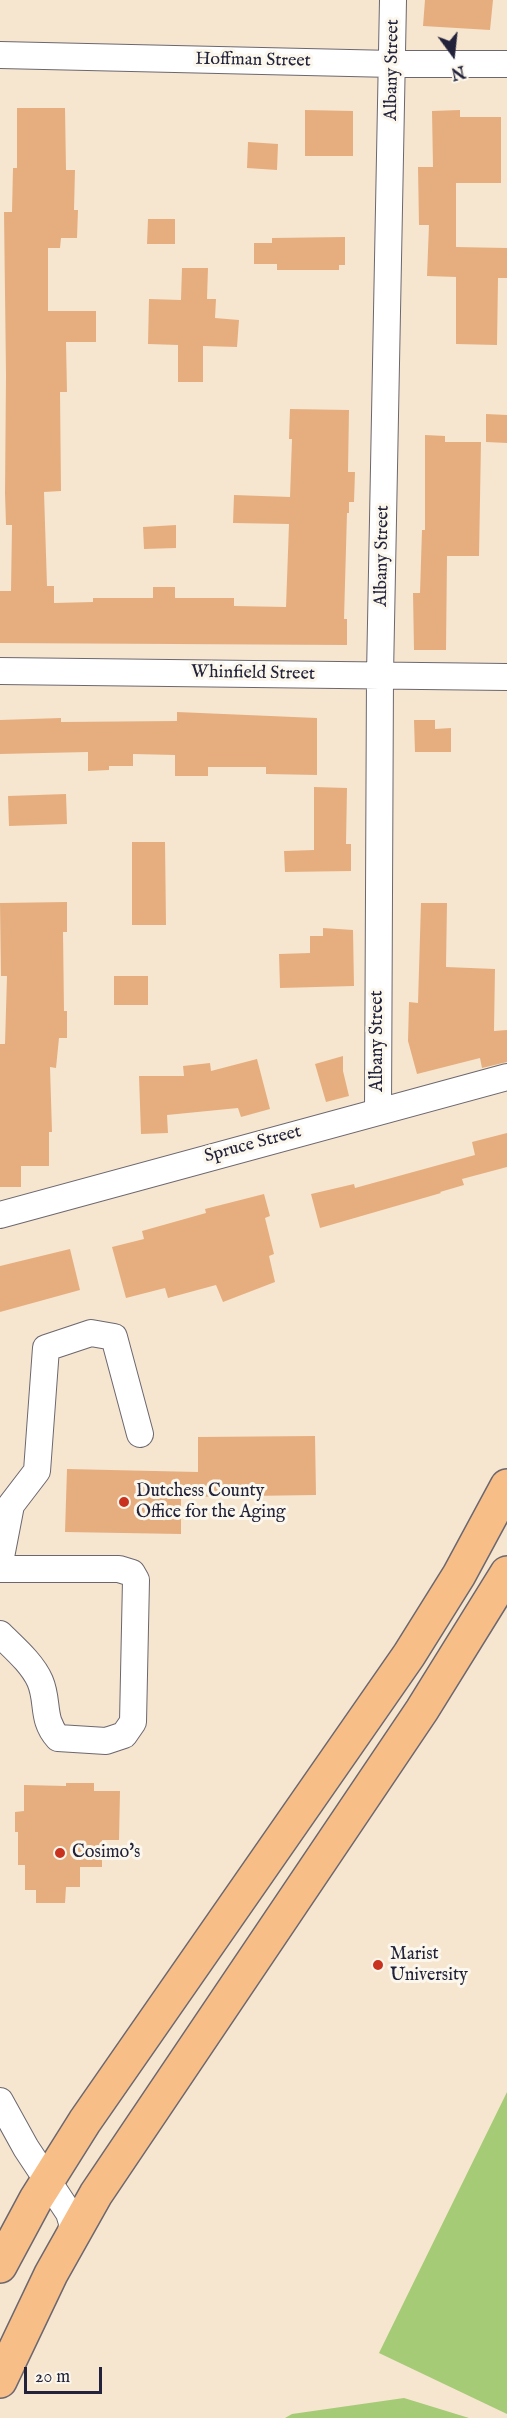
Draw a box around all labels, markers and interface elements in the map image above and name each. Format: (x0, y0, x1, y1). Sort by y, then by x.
street label: Albany Street (381, 19, 405, 121)
north arrow (423, 24, 483, 84)
street label: Hoffman Street (195, 49, 311, 73)
text: N (448, 60, 467, 83)
street label: Albany Street (371, 505, 395, 607)
street label: Whinfield Street (191, 662, 315, 686)
street label: Albany Street (367, 990, 389, 1092)
street label: Spruce Street (202, 1122, 304, 1168)
place label: Dutchess County Office for the Aging (136, 1481, 286, 1524)
marker: Dutchess County Office for the Aging (117, 1495, 131, 1509)
place label: Cosimo's (72, 1842, 140, 1864)
marker: Cosimo's (53, 1846, 67, 1860)
place label: Marist University (390, 1944, 468, 1986)
marker: Marist University (371, 1958, 385, 1972)
scale bar (27, 2355, 105, 2393)
text: 20 m (35, 2366, 70, 2389)

